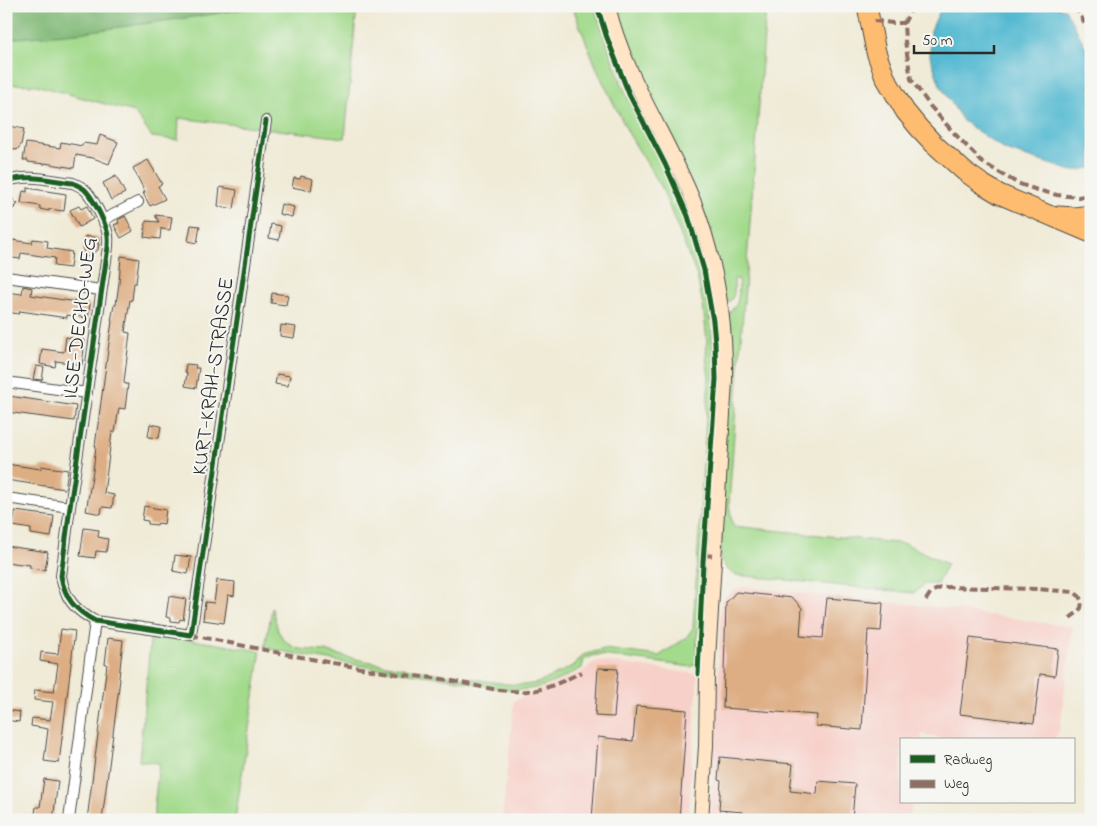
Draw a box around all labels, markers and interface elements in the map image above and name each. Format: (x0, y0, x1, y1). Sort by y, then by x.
scale bar (914, 22, 994, 54)
text: 50 m (922, 30, 953, 52)
street label: ILSE-DECHO-WEG (56, 236, 106, 401)
street label: KURT-KRAH-STRASSE (185, 275, 243, 477)
legend (900, 738, 1074, 804)
text: Radweg (944, 749, 992, 772)
text: Weg (944, 773, 969, 796)

